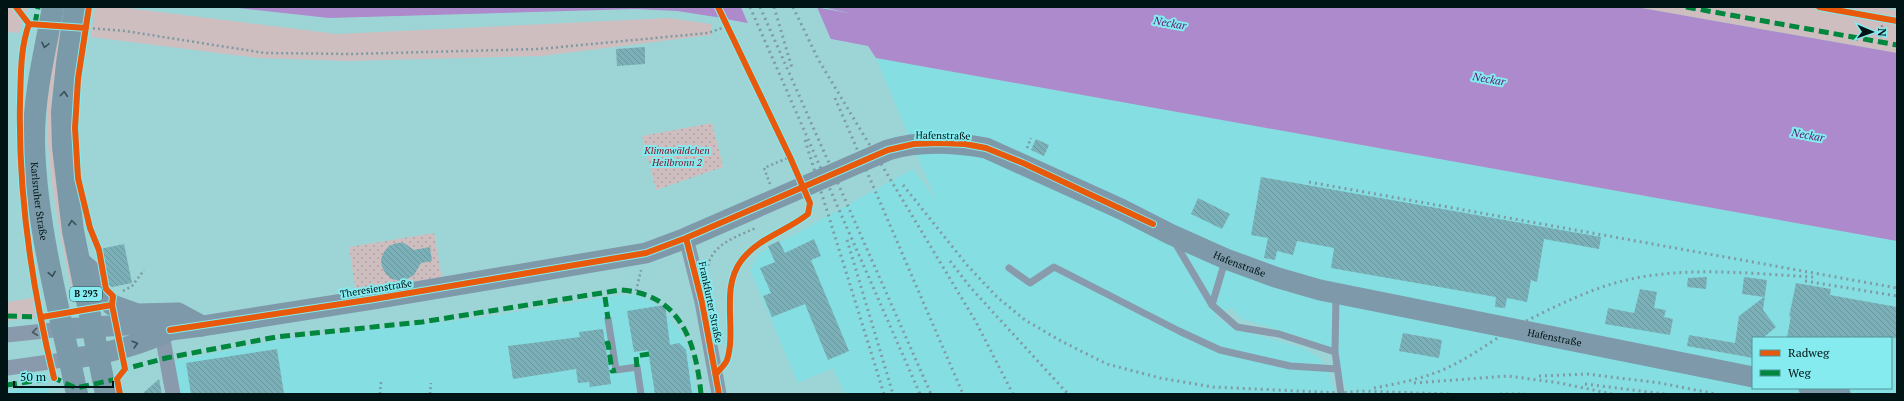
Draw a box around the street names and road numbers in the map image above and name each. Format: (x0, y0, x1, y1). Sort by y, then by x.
street label: Hafenstraße (915, 129, 971, 142)
street label: Karlsruher Straße (28, 161, 50, 241)
street label: Hafenstraße (1211, 248, 1267, 280)
street label: Frankfurter Straße (696, 260, 725, 344)
street label: Theresienstraße (339, 276, 413, 301)
road number: B 293 (70, 287, 102, 301)
street label: Hafenstraße (1526, 326, 1583, 349)

